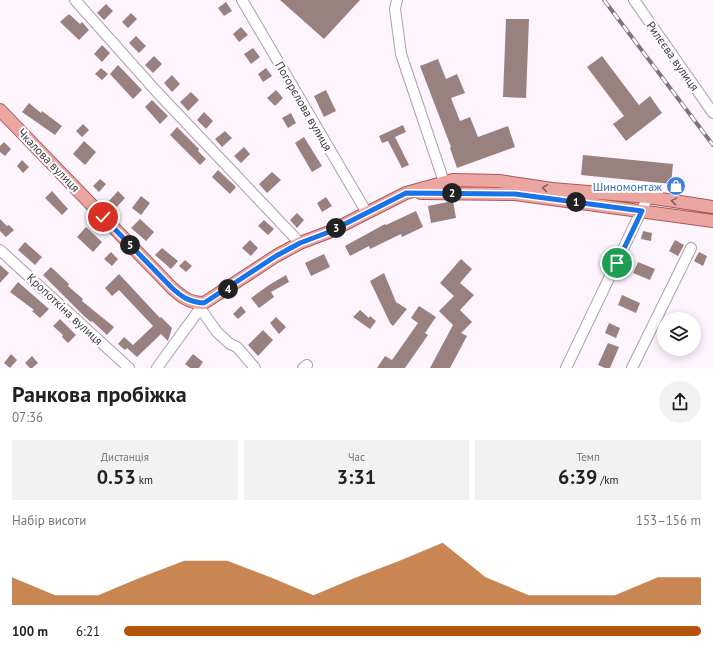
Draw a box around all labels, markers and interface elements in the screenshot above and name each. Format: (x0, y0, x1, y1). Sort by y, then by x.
street label: Рилєєва вулиця (643, 18, 703, 94)
street label: Погорєлова вулиця (272, 58, 336, 154)
street label: Чкалова вулиця (15, 125, 83, 195)
shop icon: Шиномонтаж (665, 175, 687, 197)
place label: Шиномонтаж (593, 179, 662, 194)
pin: 2 (442, 183, 462, 203)
one-way arrow (542, 184, 548, 193)
text: 2 (449, 186, 455, 200)
pin: 1 (566, 192, 586, 212)
text: 1 (573, 195, 579, 209)
one-way arrow (671, 197, 678, 206)
pin (86, 200, 120, 234)
icon: check (92, 206, 114, 228)
pin: 3 (326, 218, 346, 238)
text: 3 (333, 221, 339, 235)
pin: 5 (120, 235, 140, 255)
text: 5 (127, 238, 133, 252)
pin (600, 246, 634, 280)
icon: arrive (606, 252, 628, 274)
street label: Кропоткіна вулиця (24, 270, 106, 348)
pin: 4 (218, 279, 238, 299)
text: 4 (225, 282, 231, 296)
map controls (657, 312, 701, 356)
button: layers (657, 312, 701, 356)
text: Ранкова пробіжка (12, 380, 187, 408)
button: share (659, 381, 701, 423)
text: 07:36 (12, 409, 43, 426)
text: Дистанція (101, 450, 149, 464)
text: Час (348, 450, 365, 464)
text: Темп (577, 450, 600, 464)
text: 0.53 (97, 464, 136, 490)
text: 3:31 (337, 464, 376, 490)
text: 6:39 (558, 464, 597, 490)
text: km (136, 473, 153, 487)
text: /km (597, 473, 618, 487)
text: Набір висоти (12, 512, 86, 529)
text: 153–156 m (636, 512, 701, 529)
text: 100 m (12, 623, 48, 640)
text: 6:21 (76, 623, 100, 640)

